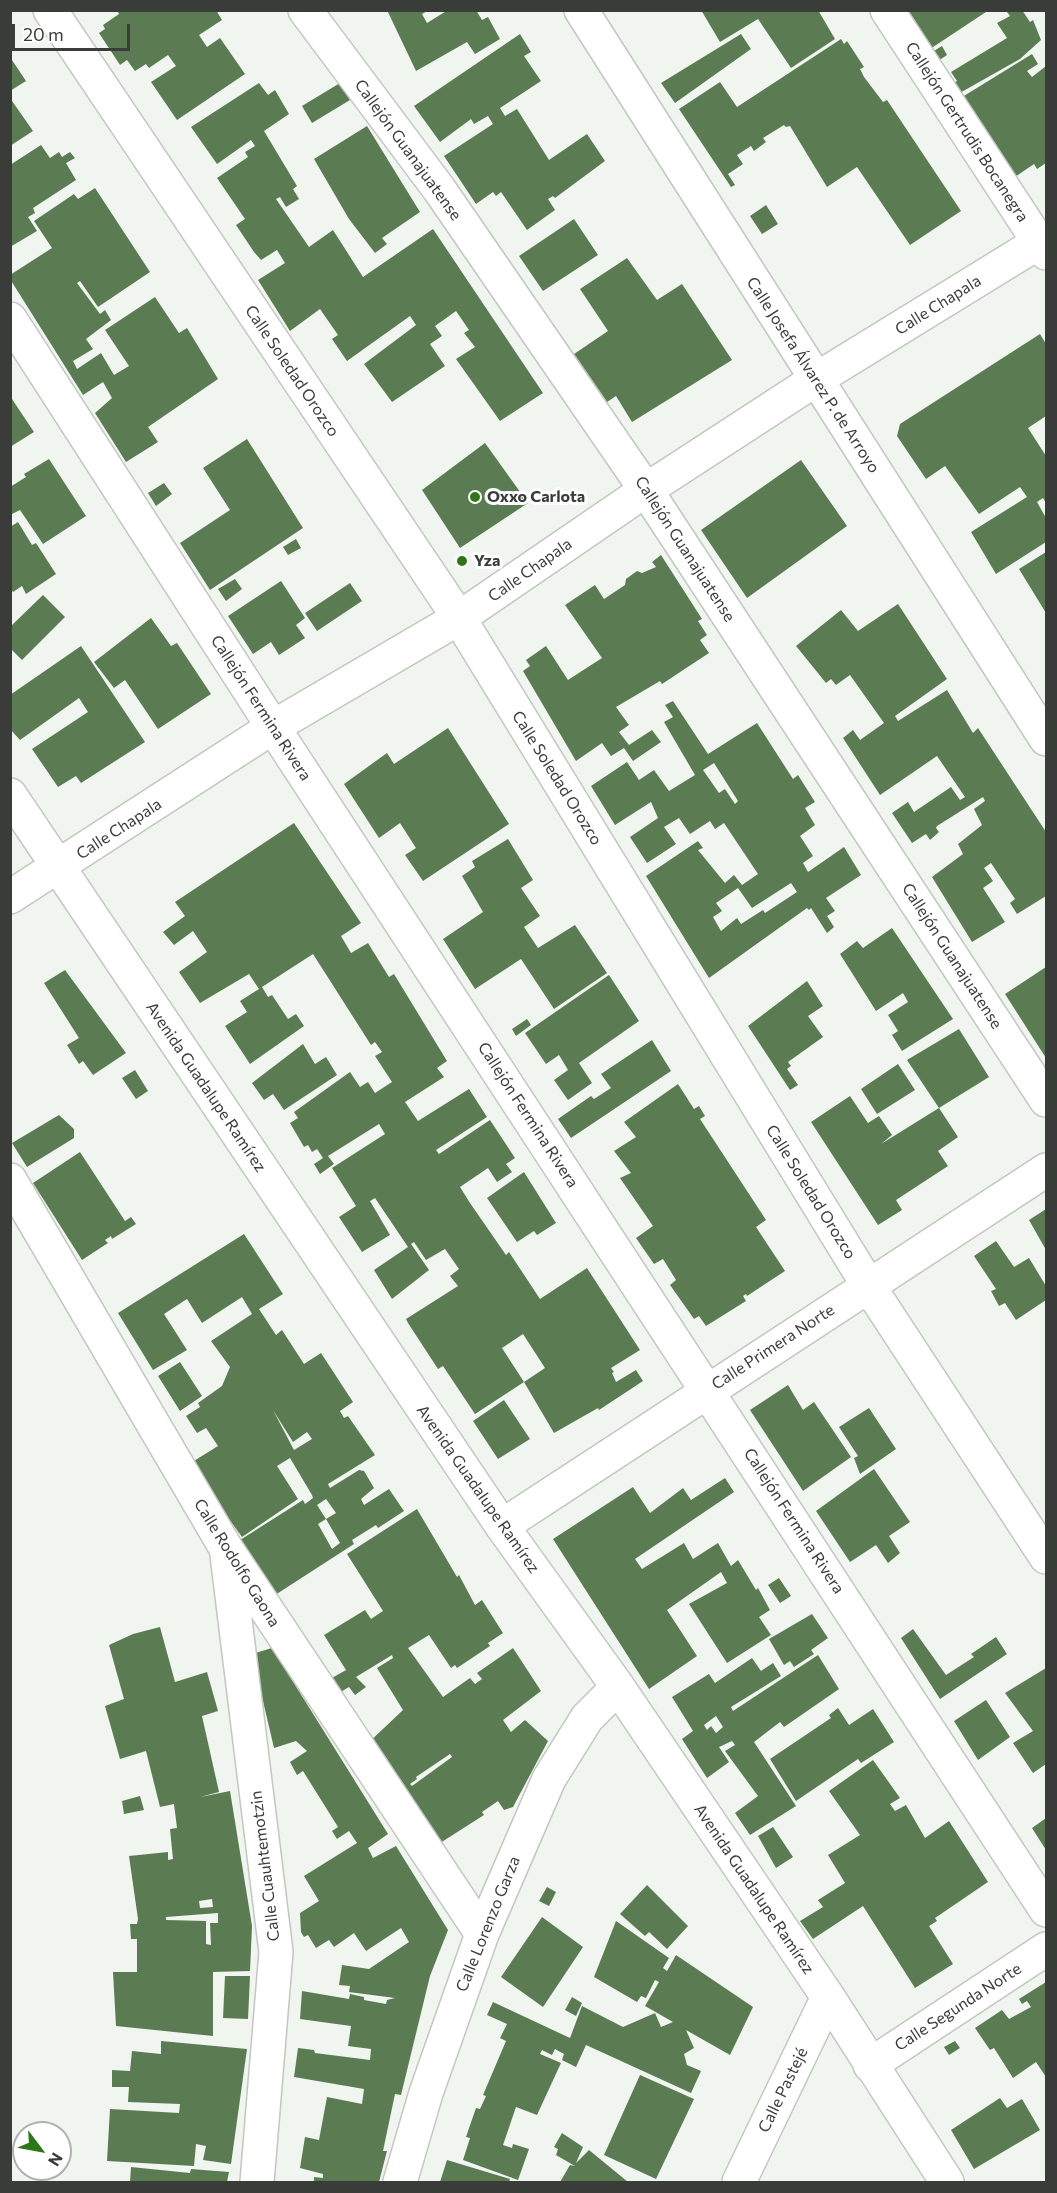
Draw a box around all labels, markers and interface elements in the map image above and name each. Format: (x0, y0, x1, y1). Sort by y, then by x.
scale bar (15, 12, 134, 50)
text: 20 m (23, 23, 64, 45)
street label: Callejón Gertrudis Bocanegra (902, 38, 1032, 226)
street label: Callejón Guanajuatense (350, 76, 466, 224)
street label: Calle Chapala (891, 271, 985, 339)
street label: Calle Josefa Álvarez P. de Arroyo (742, 273, 884, 477)
street label: Calle Soledad Orozco (241, 302, 343, 440)
street label: Callejón Guanajuatense (631, 473, 739, 625)
place label: Oxxo Carlota (487, 487, 585, 507)
marker: Oxxo Carlota (468, 490, 482, 504)
street label: Calle Chapala (484, 534, 576, 606)
place label: Yza (474, 551, 500, 571)
marker: Yza (455, 554, 469, 568)
street label: Callejón Fermina Rivera (207, 632, 315, 784)
street label: Calle Soledad Orozco (508, 707, 606, 849)
street label: Calle Chapala (73, 794, 165, 864)
street label: Callejón Guanajuatense (898, 880, 1006, 1032)
street label: Avenida Guadalupe Ramírez (142, 998, 270, 1176)
street label: Callejón Fermina Rivera (474, 1039, 582, 1191)
street label: Calle Soledad Orozco (762, 1121, 860, 1263)
street label: Calle Primera Norte (708, 1300, 838, 1394)
street label: Avenida Guadalupe Ramírez (412, 1401, 544, 1577)
street label: Callejón Fermina Rivera (740, 1445, 848, 1597)
street label: Calle Rodolfo Gaona (190, 1495, 284, 1631)
street label: Calle Cuauhtemotzin (246, 1790, 284, 1942)
street label: Avenida Guadalupe Ramírez (690, 1800, 818, 1978)
street label: Calle Lorenzo Garza (452, 1853, 524, 1995)
street label: Calle Segunda Norte (891, 1959, 1025, 2055)
street label: Calle Pastejé (754, 2044, 812, 2136)
north arrow (12, 2121, 72, 2181)
text: N (45, 2150, 67, 2170)

